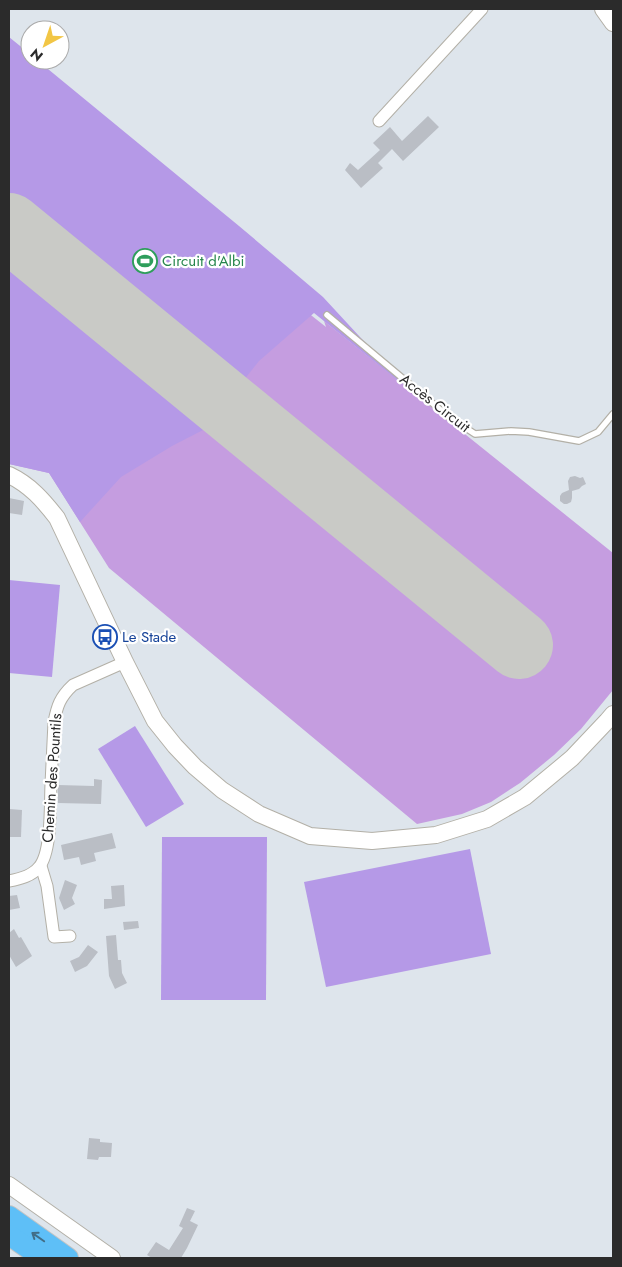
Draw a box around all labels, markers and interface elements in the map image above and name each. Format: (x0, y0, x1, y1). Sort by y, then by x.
north arrow (20, 20, 70, 70)
text: N (26, 44, 47, 66)
sports icon: Circuit d'Albi (132, 248, 158, 274)
place label: Circuit d'Albi (162, 250, 245, 272)
street label: Accès Circuit (395, 368, 475, 438)
bus stop icon: Le Stade (92, 624, 118, 650)
place label: Le Stade (122, 626, 177, 648)
street label: Chemin des Pountils (37, 713, 67, 843)
one-way arrow (31, 1232, 45, 1242)

